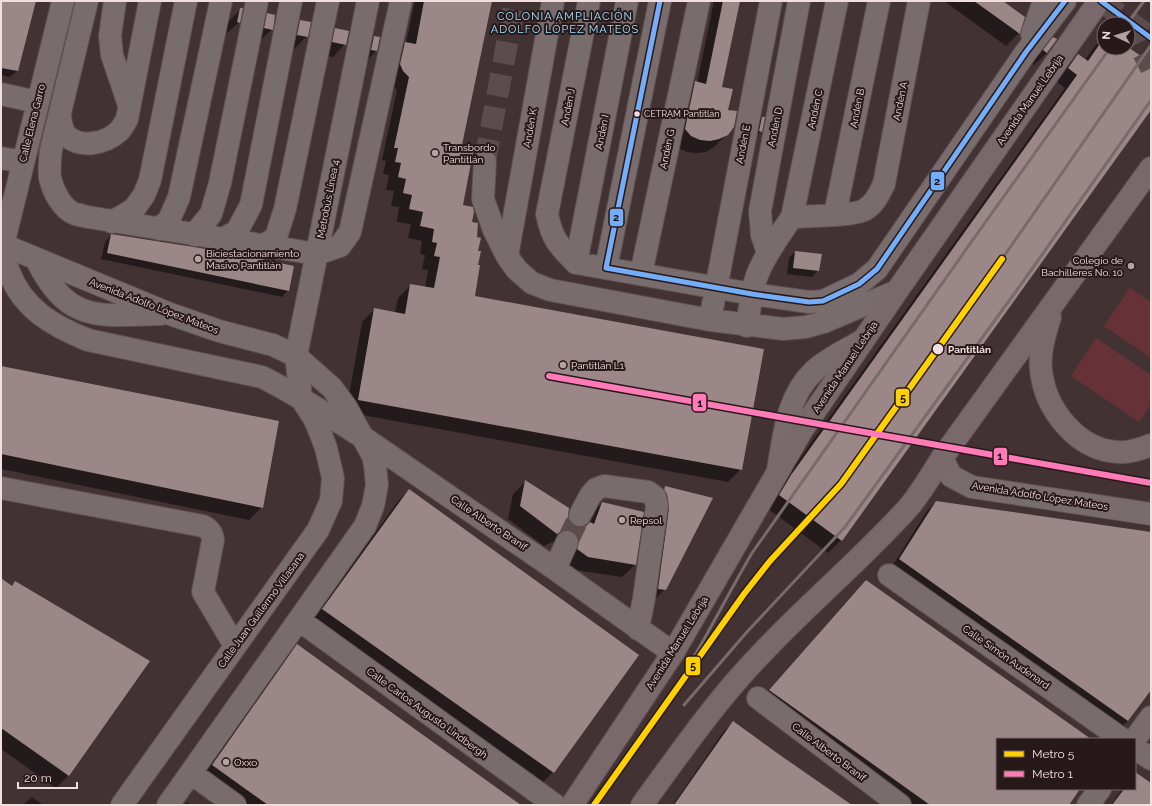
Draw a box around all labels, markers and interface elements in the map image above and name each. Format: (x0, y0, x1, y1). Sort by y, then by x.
district label: COLONIA AMPLIACIÓN ADOLFO LÓPEZ MATEOS (491, 9, 639, 36)
north arrow (1096, 16, 1136, 56)
text: N (1100, 31, 1113, 40)
street label: Avenida Manuel Lebrija (995, 53, 1065, 147)
street label: Andén A (891, 80, 909, 121)
street label: Calle Elena Garro (17, 83, 47, 163)
street label: Andén J (559, 87, 577, 127)
street label: Andén B (848, 87, 866, 129)
street label: Andén C (805, 88, 825, 130)
street label: Andén D (766, 106, 784, 148)
street label: Andén K (521, 107, 539, 148)
marker: CETRAM Pantitlán (632, 109, 642, 119)
place label: CETRAM Pantitlán (644, 109, 720, 119)
street label: Andén I (593, 114, 611, 150)
street label: Andén E (734, 124, 752, 164)
street label: Andén G (657, 128, 677, 170)
place label: Transbordo Pantitlán (443, 142, 496, 165)
marker: Transbordo Pantitlán (430, 148, 440, 158)
street label: Metrobús Línea 4 (315, 158, 341, 239)
line badge: 2 (930, 171, 945, 191)
text: 2 (934, 175, 940, 188)
line badge: 2 (609, 208, 624, 227)
text: 2 (613, 211, 619, 224)
place label: Biciestacionamiento Masivo Pantitlán (206, 248, 299, 271)
marker: Biciestacionamiento Masivo Pantitlán (193, 254, 203, 264)
place label: Colegio de Bachilleres No. 10 (1041, 255, 1123, 278)
marker: Colegio de Bachilleres No. 10 (1126, 261, 1136, 271)
street label: Avenida Adolfo López Mateos (88, 276, 220, 336)
street label: Avenida Manuel Lebrija (810, 319, 880, 415)
marker: Pantitlán (931, 342, 945, 356)
place label: Pantitlán (948, 344, 991, 355)
marker: Pantitlán L1 (558, 360, 568, 370)
place label: Pantitlán L1 (571, 360, 625, 371)
line badge: 5 (895, 388, 910, 407)
text: 5 (900, 392, 906, 405)
line badge: 1 (692, 393, 707, 412)
text: 1 (697, 397, 703, 410)
line badge: 1 (993, 447, 1008, 466)
text: 1 (997, 450, 1003, 463)
street label: Avenida Adolfo López Mateos (971, 480, 1109, 512)
street label: Calle Alberto Branif (449, 493, 530, 553)
marker: Repsol (617, 515, 627, 525)
place label: Repsol (630, 515, 662, 526)
street label: Calle Juan Guillermo Villasana (216, 550, 306, 670)
street label: Avenida Manuel Lebrija (644, 594, 710, 692)
street label: Calle Simón Audenard (961, 623, 1051, 691)
line badge: 5 (685, 656, 701, 676)
text: 5 (690, 660, 696, 673)
street label: Calle Carlos Augusto Lindbergh (365, 665, 490, 761)
street label: Calle Alberto Branif (790, 721, 869, 784)
legend (996, 738, 1136, 790)
text: Metro 5 (1032, 747, 1075, 761)
marker: Oxxo (221, 757, 231, 767)
place label: Oxxo (234, 757, 257, 768)
scale bar (18, 764, 77, 790)
text: Metro 1 (1032, 767, 1073, 781)
text: 20 m (24, 771, 52, 785)

